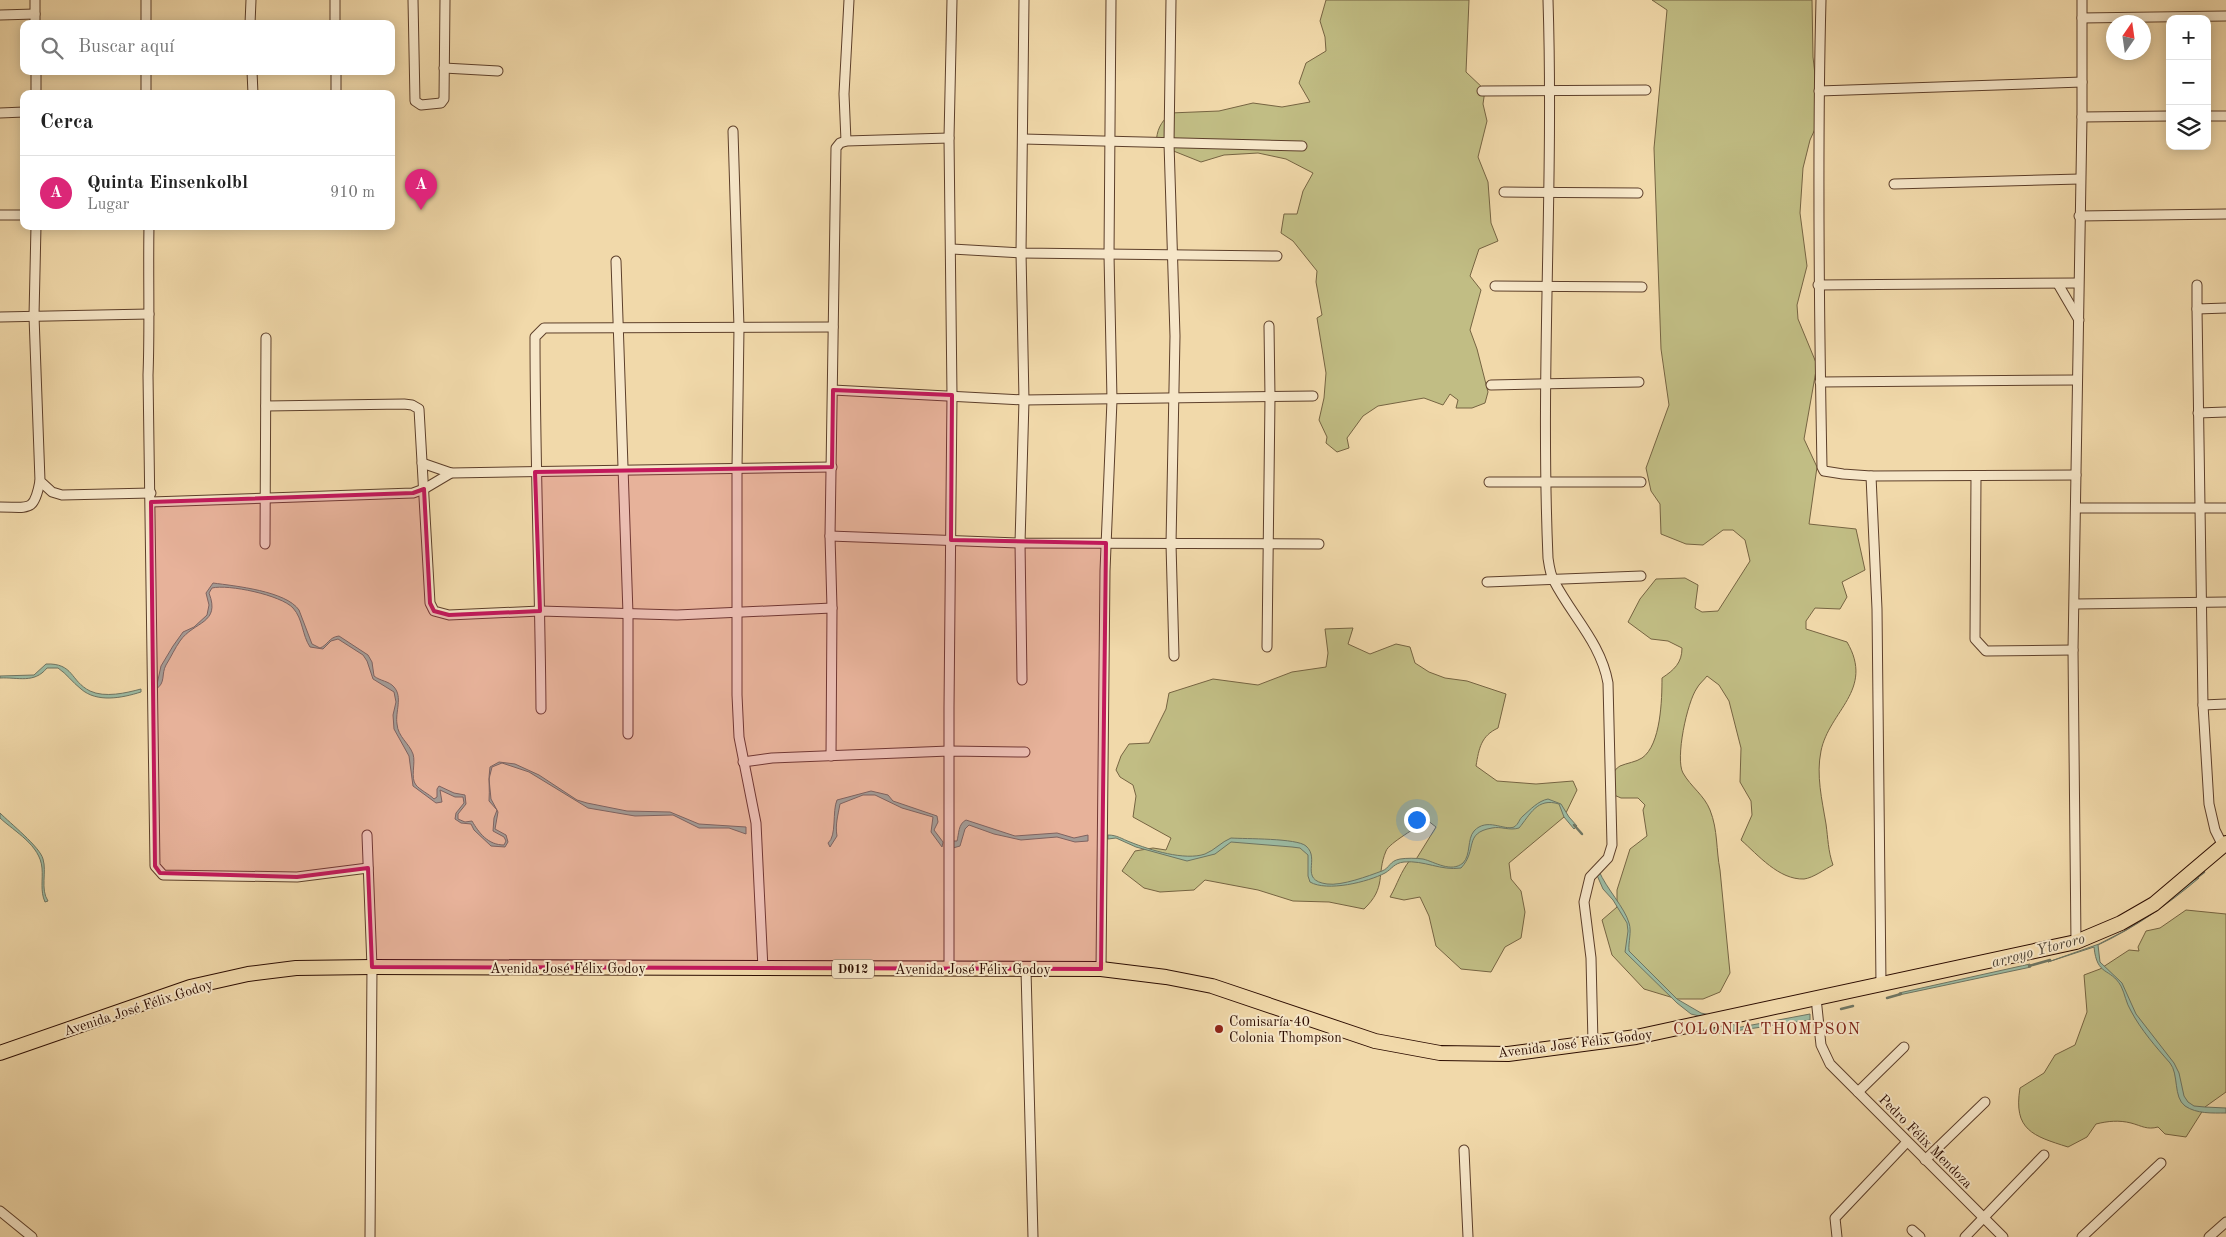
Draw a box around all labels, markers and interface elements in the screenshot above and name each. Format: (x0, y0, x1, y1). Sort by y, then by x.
north arrow (2106, 15, 2151, 60)
map controls (2166, 15, 2211, 150)
button: + (2166, 15, 2211, 60)
search box (20, 20, 395, 75)
icon: search (38, 34, 66, 62)
text: Buscar aquí (78, 38, 174, 57)
button: − (2166, 60, 2211, 105)
button: layers (2166, 105, 2211, 150)
text: Cerca (40, 112, 93, 133)
pin: A (405, 169, 437, 210)
text: Quinta Einsenkolbl (87, 174, 248, 193)
text: A (50, 185, 62, 201)
text: 910 m (330, 185, 375, 201)
text: Lugar (87, 197, 129, 213)
your location (1404, 807, 1430, 833)
water label: arroyo Ytororo (1990, 932, 2087, 971)
road number: D012 (832, 960, 874, 979)
street label: Avenida José Félix Godoy (490, 962, 646, 976)
street label: Avenida José Félix Godoy (895, 963, 1051, 977)
street label: Avenida José Félix Godoy (62, 977, 215, 1039)
place label: Comisaría 40 Colonia Thompson (1229, 1015, 1342, 1045)
district label: COLONIA THOMPSON (1673, 1022, 1861, 1038)
marker: Comisaría 40 Colonia Thompson (1213, 1023, 1225, 1035)
street label: Avenida José Félix Godoy (1497, 1027, 1654, 1060)
street label: Pedro Félix Mendoza (1876, 1092, 1975, 1191)

